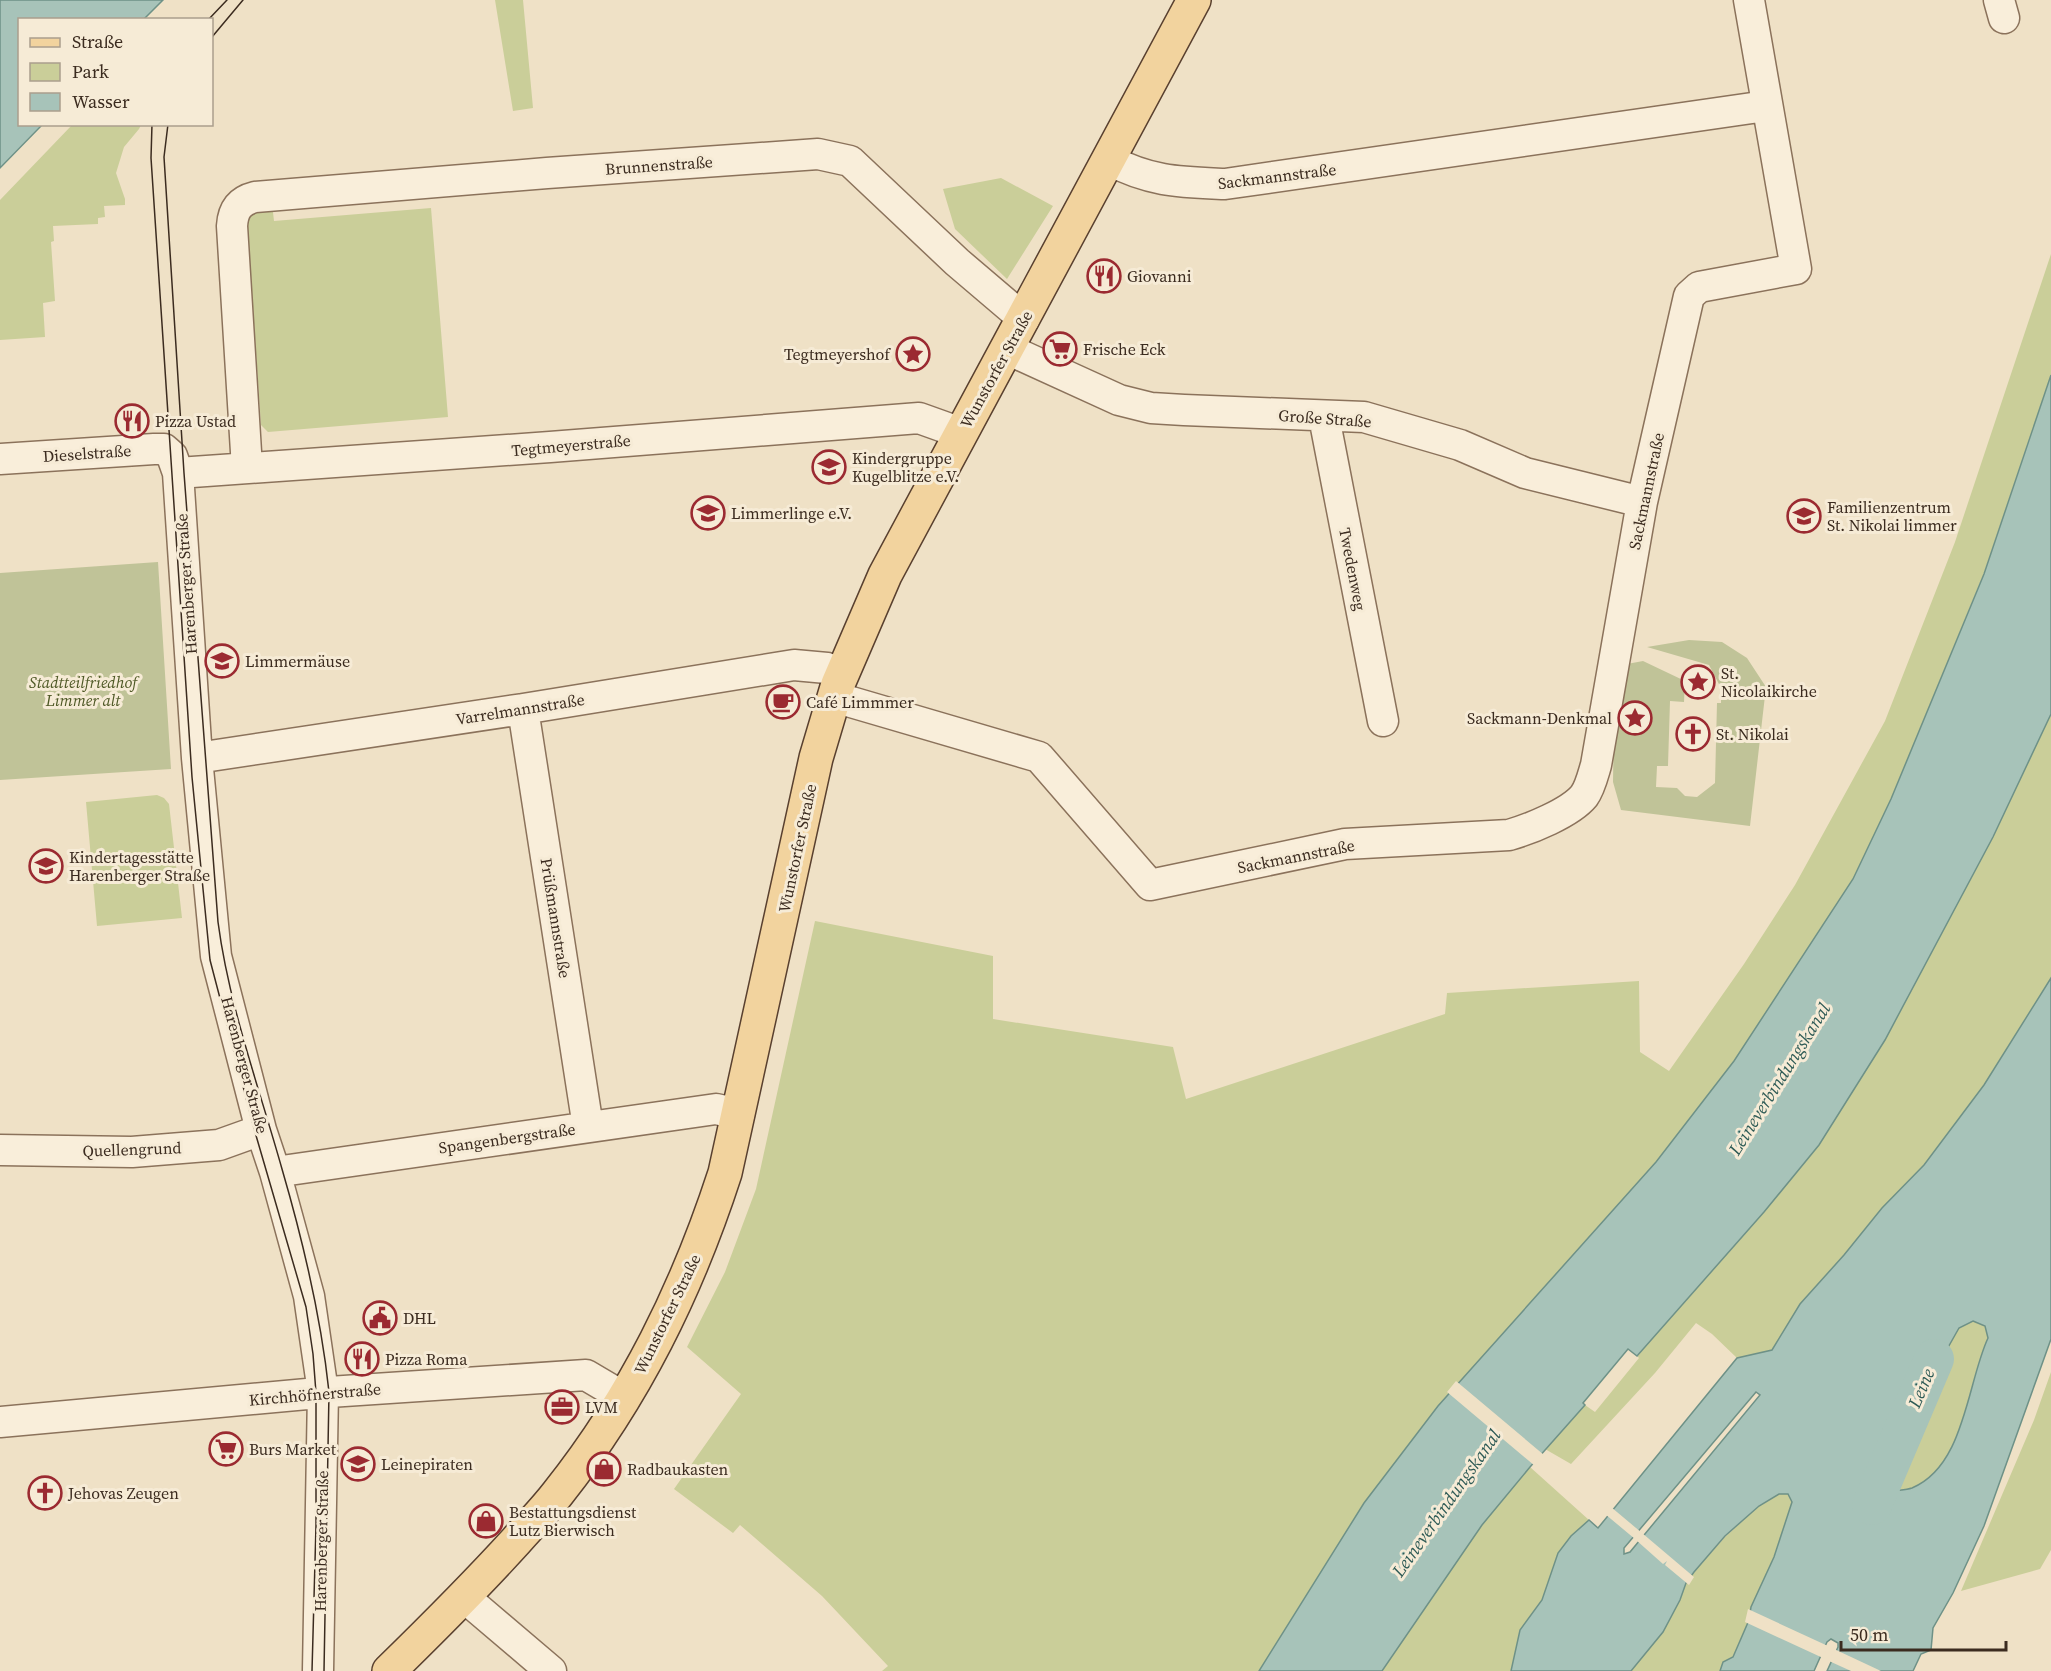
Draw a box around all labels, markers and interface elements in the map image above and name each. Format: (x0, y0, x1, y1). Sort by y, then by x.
legend (18, 18, 213, 126)
text: Straße (72, 29, 123, 54)
text: Park (72, 59, 109, 84)
text: Wasser (72, 89, 130, 114)
street label: Brunnenstraße (604, 150, 714, 180)
street label: Sackmannstraße (1217, 158, 1337, 194)
restaurant icon: Giovanni (1086, 258, 1122, 294)
place label: Giovanni (1127, 265, 1192, 287)
street label: Wunstorfer Straße (955, 306, 1037, 432)
supermarket icon: Frische Eck (1042, 331, 1078, 367)
place icon: Tegtmeyershof (895, 336, 931, 372)
place label: Frische Eck (1083, 338, 1166, 360)
place label: Tegtmeyershof (784, 343, 891, 365)
restaurant icon: Pizza Ustad (114, 403, 150, 439)
street label: Große Straße (1278, 404, 1372, 432)
place label: Pizza Ustad (155, 410, 236, 432)
street label: Tegtmeyerstraße (510, 429, 632, 461)
street label: Sackmannstraße (1623, 430, 1669, 552)
street label: Dieselstraße (42, 439, 132, 467)
place label: Kindergruppe Kugelblitze e.V. (852, 447, 959, 487)
school or university icon: Kindergruppe Kugelblitze e.V. (811, 449, 847, 485)
school or university icon: Limmerlinge e.V. (690, 495, 726, 531)
place label: Familienzentrum St. Nikolai limmer (1827, 496, 1957, 536)
school or university icon: Familienzentrum St. Nikolai limmer (1786, 498, 1822, 534)
place label: Limmerlinge e.V. (731, 502, 852, 524)
street label: Harenberger Straße (170, 513, 202, 655)
street label: Twedenweg (1334, 526, 1372, 612)
school or university icon: Limmermäuse (204, 643, 240, 679)
place label: Limmermäuse (245, 650, 350, 672)
place label: St. Nicolaikirche (1721, 662, 1817, 702)
place icon: St. Nicolaikirche (1680, 664, 1716, 700)
park label: Stadtteilfriedhof Limmer alt (29, 671, 140, 711)
cafe icon: Café Limmmer (765, 684, 801, 720)
street label: Varrelmannstraße (454, 688, 586, 730)
place label: Café Limmmer (806, 691, 914, 713)
place icon: Sackmann-Denkmal (1617, 700, 1653, 736)
place label: Sackmann-Denkmal (1467, 707, 1612, 729)
church icon: St. Nikolai (1675, 716, 1711, 752)
place label: St. Nikolai (1716, 723, 1789, 745)
street label: Wunstorfer Straße (773, 782, 821, 914)
street label: Sackmannstraße (1235, 834, 1357, 878)
place label: Kindertagesstätte Harenberger Straße (69, 846, 210, 886)
school or university icon: Kindertagesstätte Harenberger Straße (28, 848, 64, 884)
street label: Prüßmannstraße (536, 856, 576, 980)
street label: Harenberger Straße (216, 994, 274, 1136)
water label: Leineverbindungskanal (1722, 998, 1836, 1161)
street label: Spangenbergstraße (437, 1118, 577, 1158)
street label: Quellengrund (82, 1136, 182, 1162)
street label: Wunstorfer Straße (628, 1250, 706, 1378)
public building icon: DHL (362, 1300, 398, 1336)
place label: DHL (403, 1307, 436, 1329)
restaurant icon: Pizza Roma (344, 1341, 380, 1377)
place label: Pizza Roma (385, 1348, 468, 1370)
water label: Leine (1901, 1364, 1941, 1412)
street label: Kirchhöfnerstraße (248, 1377, 382, 1411)
office icon: LVM (544, 1389, 580, 1425)
place label: LVM (585, 1396, 618, 1418)
water label: Leineverbindungskanal (1385, 1424, 1506, 1583)
supermarket icon: Burs Market (208, 1431, 244, 1467)
place label: Burs Market (249, 1438, 337, 1460)
school or university icon: Leinepiraten (340, 1446, 376, 1482)
shop icon: Radbaukasten (586, 1451, 622, 1487)
place label: Leinepiraten (381, 1453, 473, 1475)
place label: Radbaukasten (627, 1458, 729, 1480)
street label: Harenberger Straße (309, 1470, 333, 1612)
church icon: Jehovas Zeugen (27, 1475, 63, 1511)
place label: Jehovas Zeugen (67, 1482, 179, 1504)
place label: Bestattungsdienst Lutz Bierwisch (509, 1501, 637, 1541)
shop icon: Bestattungsdienst Lutz Bierwisch (468, 1503, 504, 1539)
scale bar (1841, 1614, 2006, 1652)
text: 50 m (1850, 1622, 1888, 1647)

